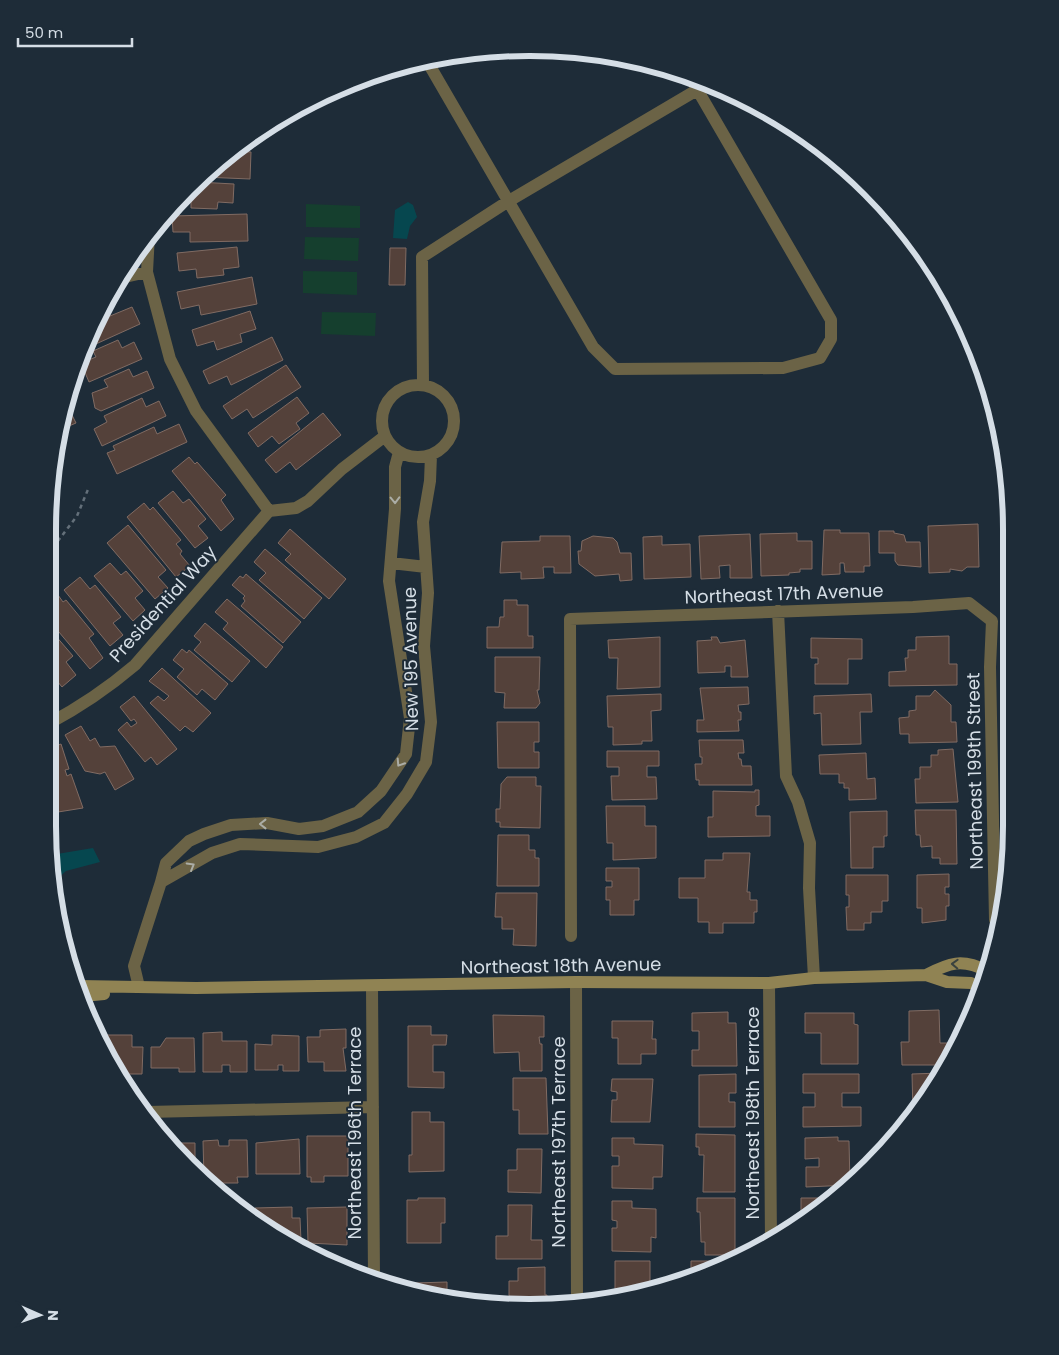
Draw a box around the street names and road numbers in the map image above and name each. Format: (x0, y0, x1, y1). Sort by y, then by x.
street label: Presidential Way (103, 540, 222, 667)
street label: Northeast 17th Avenue (684, 578, 884, 609)
street label: New 195 Avenue (397, 587, 424, 731)
street label: Northeast 199th Street (960, 672, 989, 870)
street label: Northeast 18th Avenue (460, 951, 662, 980)
street label: Northeast 198th Terrace (740, 1007, 765, 1219)
street label: Northeast 196th Terrace (342, 1026, 367, 1240)
street label: Northeast 197th Terrace (546, 1036, 571, 1248)

